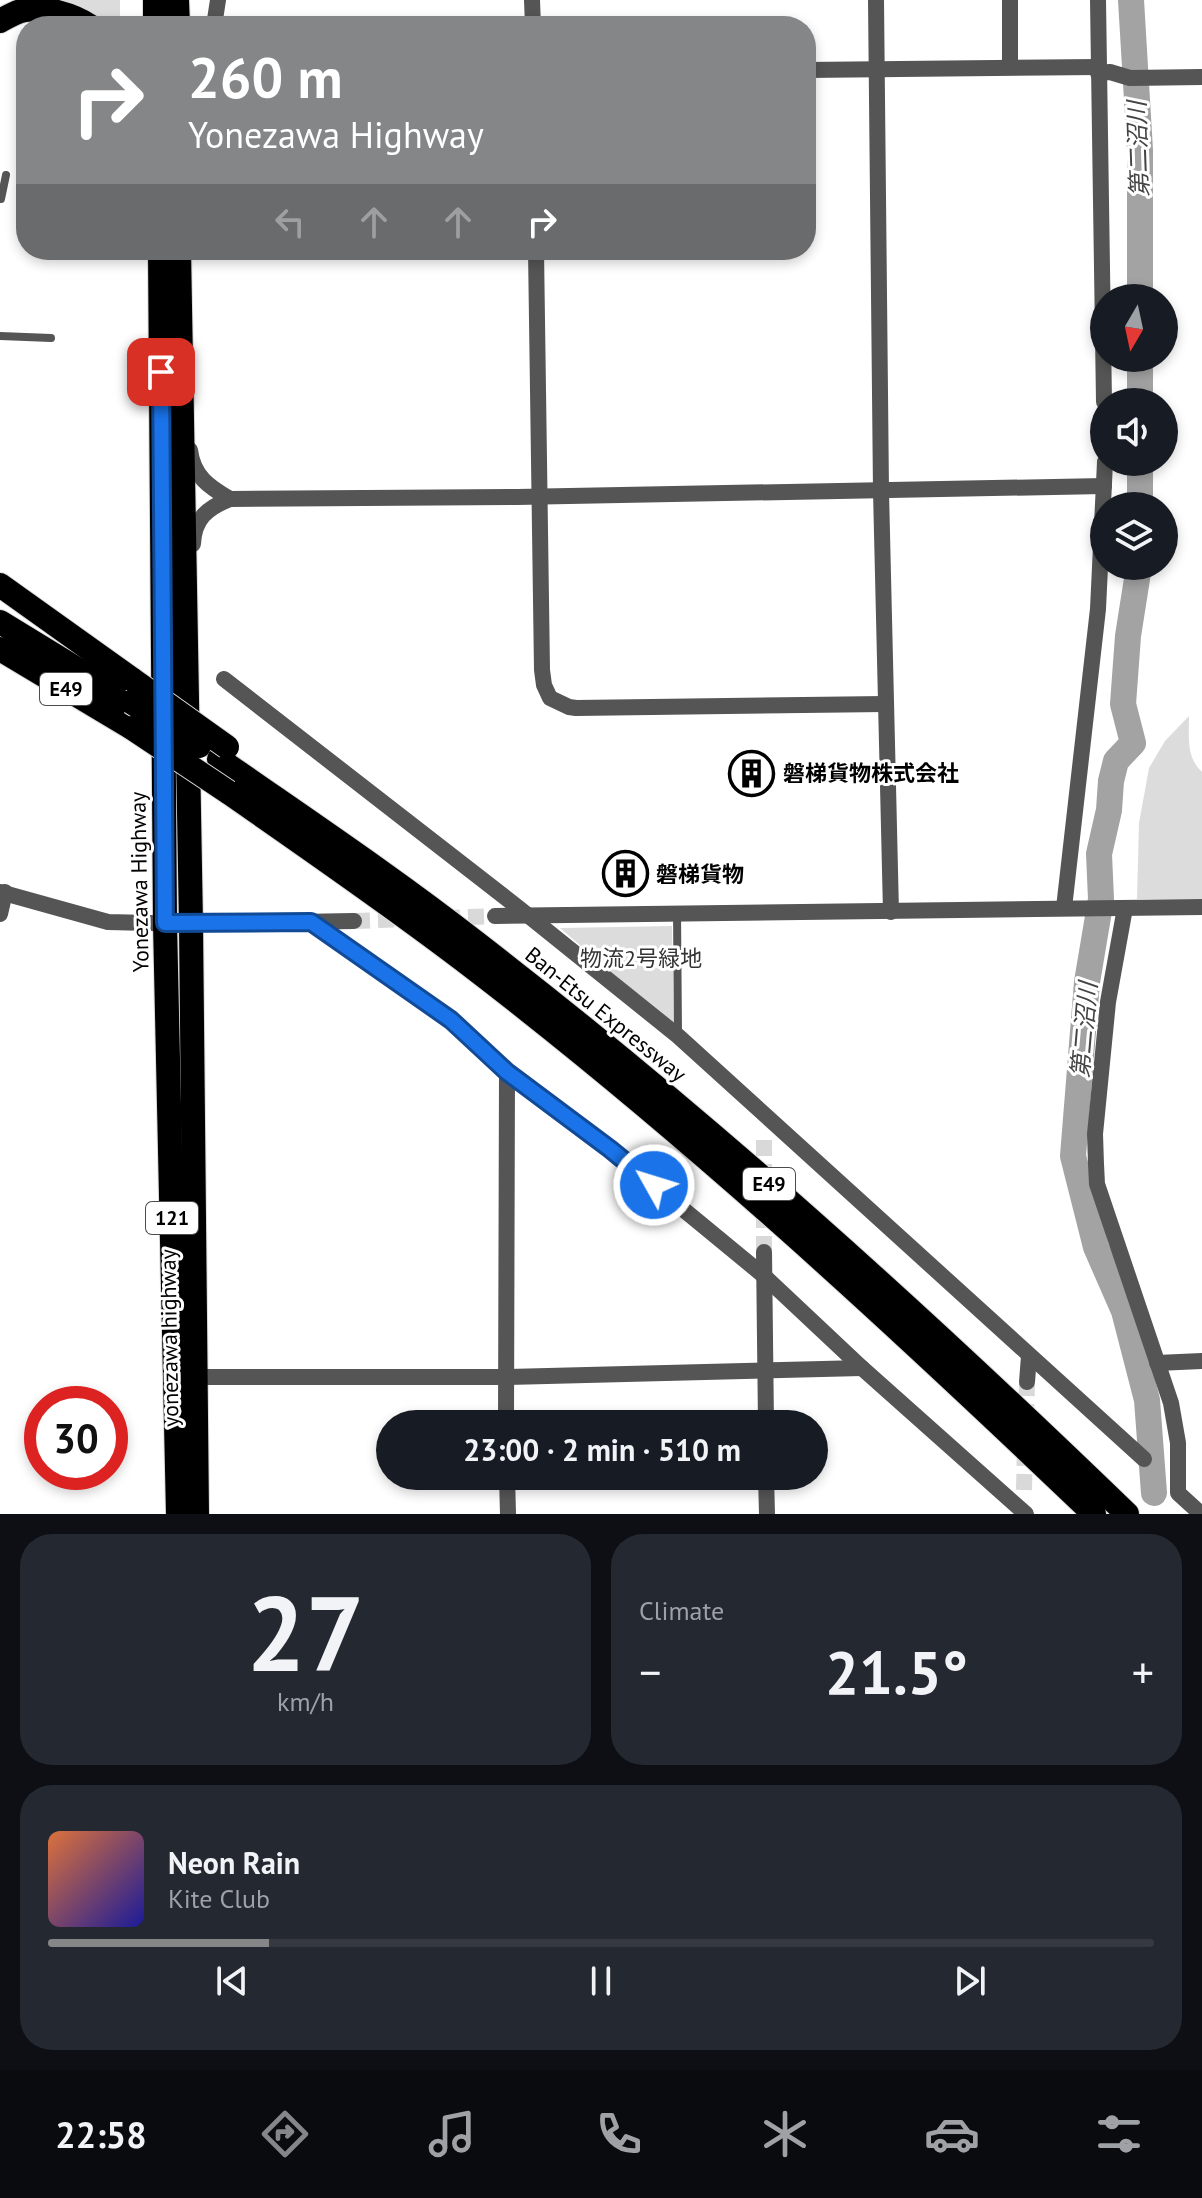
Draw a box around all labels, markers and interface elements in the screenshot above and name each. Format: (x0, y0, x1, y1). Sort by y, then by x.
text: 260 m (188, 41, 343, 113)
icon: right (56, 48, 160, 152)
water label: 第二沼川 (1121, 97, 1155, 198)
text: Yonezawa Highway (188, 111, 484, 158)
icon: left (268, 200, 312, 244)
icon: ahead (352, 200, 396, 244)
icon: ahead (436, 200, 480, 244)
icon: right (520, 200, 564, 244)
north arrow (1090, 284, 1178, 372)
map controls (1090, 284, 1178, 580)
pin (127, 338, 195, 406)
icon: arrive (139, 350, 183, 394)
button: sound (1090, 388, 1178, 476)
button: layers (1090, 492, 1178, 580)
road number: E49 (40, 673, 92, 705)
building icon: 磐梯貨物株式会社 (728, 749, 776, 797)
place label: 磐梯貨物株式会社 (783, 759, 959, 787)
street label: Yonezawa Highway (123, 791, 155, 973)
building icon: 磐梯貨物 (601, 850, 649, 898)
place label: 磐梯貨物 (656, 860, 744, 888)
street label: Ban-Etsu Expressway (520, 940, 693, 1088)
park label: 物流2号緑地 (580, 944, 702, 972)
water label: 第二沼川 (1064, 978, 1104, 1079)
position arrow (612, 1143, 696, 1227)
road number: E49 (743, 1168, 795, 1200)
road number: 121 (146, 1202, 198, 1234)
street label: yonezawa highway (153, 1248, 185, 1427)
speed limit sign: 30 (24, 1386, 128, 1490)
text: 23:00 · 2 min · 510 m (463, 1430, 741, 1469)
text: 27 (247, 1565, 364, 1700)
text: Climate (639, 1594, 724, 1627)
text: 21.5° (825, 1633, 968, 1711)
text: − (639, 1643, 661, 1700)
text: + (1132, 1643, 1154, 1700)
text: km/h (277, 1685, 334, 1718)
text: Neon Rain (168, 1843, 300, 1882)
text: Kite Club (168, 1882, 270, 1915)
icon: previous (210, 1959, 254, 2003)
icon: pause (579, 1959, 623, 2003)
icon: next (948, 1959, 992, 2003)
icon: directions (257, 2106, 313, 2162)
icon: music (424, 2106, 480, 2162)
icon: phone (591, 2106, 647, 2162)
icon: climate (757, 2106, 813, 2162)
icon: car (924, 2106, 980, 2162)
icon: filters (1091, 2106, 1147, 2162)
text: 22:58 (55, 2111, 147, 2158)

